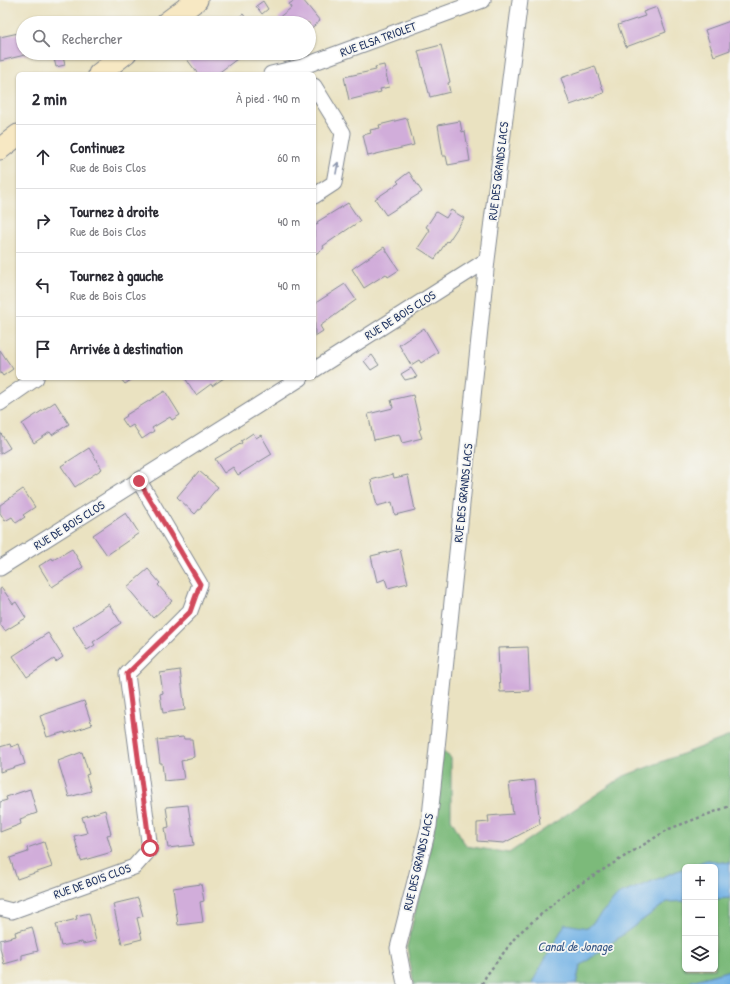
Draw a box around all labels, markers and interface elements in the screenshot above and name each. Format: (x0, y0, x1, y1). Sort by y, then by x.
search box (16, 16, 316, 60)
street label: RUE ELSA TRIOLET (338, 17, 419, 61)
icon: search (30, 27, 52, 49)
text: Rechercher (62, 28, 123, 49)
text: 2 min (32, 87, 67, 110)
text: À pied · 140 m (236, 89, 300, 107)
street label: RUE DES GRANDS LACS (484, 120, 513, 221)
text: Continuez (70, 137, 125, 158)
icon: ahead (32, 146, 54, 168)
text: 60 m (277, 148, 300, 166)
text: Rue de Bois Clos (70, 158, 146, 176)
one-way arrow (333, 162, 341, 175)
text: Tournez à droite (70, 201, 159, 222)
icon: right (32, 210, 54, 232)
text: 40 m (277, 212, 300, 230)
text: Rue de Bois Clos (70, 222, 146, 240)
text: Tournez à gauche (70, 265, 163, 286)
icon: left (32, 274, 54, 296)
text: 40 m (277, 276, 300, 294)
text: Rue de Bois Clos (70, 286, 146, 304)
street label: RUE DE BOIS CLOS (361, 286, 439, 344)
icon: arrive (32, 338, 54, 360)
text: Arrivée à destination (70, 338, 183, 359)
street label: RUE DES GRANDS LACS (449, 442, 477, 543)
route end (130, 472, 148, 490)
street label: RUE DE BOIS CLOS (30, 496, 108, 554)
street label: RUE DES GRANDS LACS (399, 811, 438, 912)
route start (141, 839, 159, 857)
street label: RUE DE BOIS CLOS (51, 859, 133, 903)
map controls (682, 864, 718, 972)
button: + (682, 864, 718, 900)
button: − (682, 900, 718, 936)
button: layers (682, 936, 718, 972)
water label: Canal de Jonage (538, 937, 613, 956)

